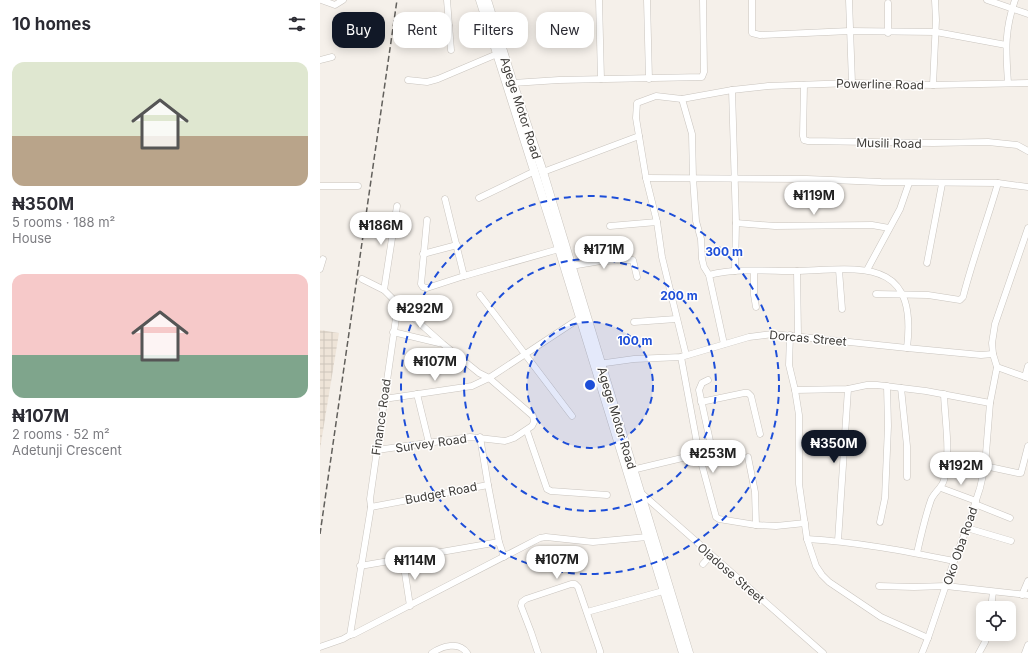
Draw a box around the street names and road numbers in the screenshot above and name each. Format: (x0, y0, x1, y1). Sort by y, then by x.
street label: Agege Motor Road (497, 55, 545, 161)
street label: Powerline Road (836, 76, 924, 92)
street label: Musili Road (856, 135, 922, 151)
street label: Dorcas Street (769, 327, 847, 349)
street label: Agege Motor Road (594, 365, 640, 471)
street label: Finance Road (368, 378, 394, 456)
street label: Survey Road (394, 431, 468, 455)
street label: Budget Road (404, 479, 478, 507)
street label: Oko Oba Road (940, 505, 980, 587)
street label: Oladose Street (694, 540, 768, 606)

